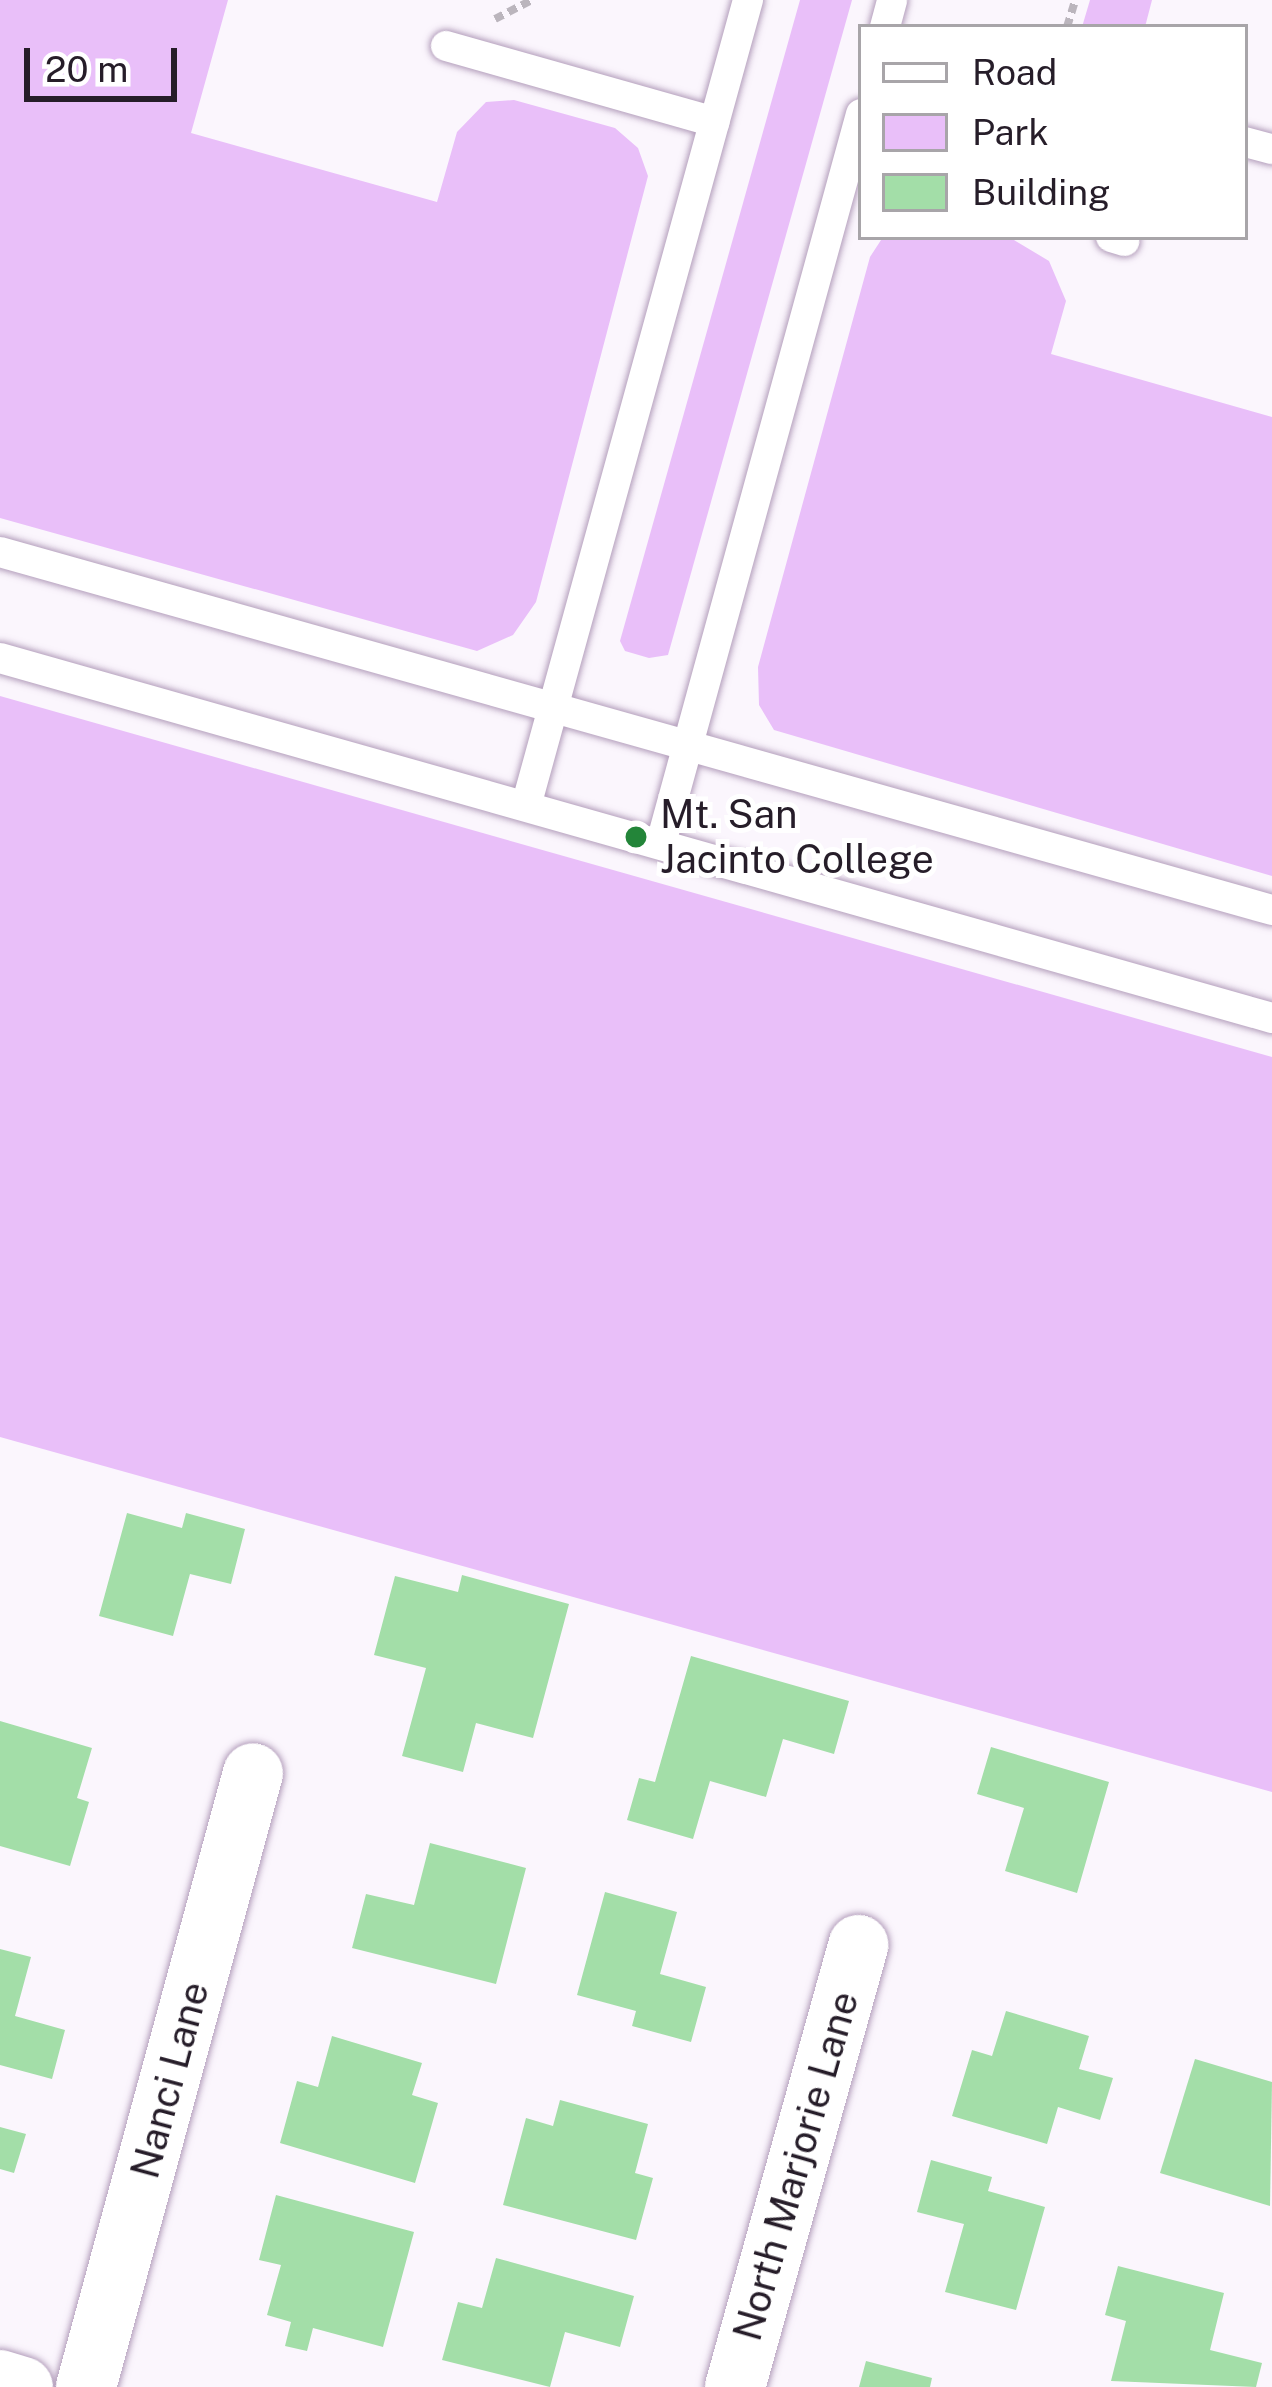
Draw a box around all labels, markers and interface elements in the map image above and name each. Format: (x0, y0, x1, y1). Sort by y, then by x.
scale bar (30, 24, 183, 98)
legend (858, 24, 1248, 240)
text: 20 m (45, 48, 128, 90)
text: Road (972, 51, 1057, 93)
text: Park (972, 111, 1049, 153)
text: Building (972, 171, 1110, 213)
place label: Mt. San Jacinto College (660, 792, 934, 883)
marker: Mt. San Jacinto College (623, 824, 649, 850)
street label: Nanci Lane (121, 1977, 219, 2183)
street label: North Marjorie Lane (724, 1986, 868, 2346)

